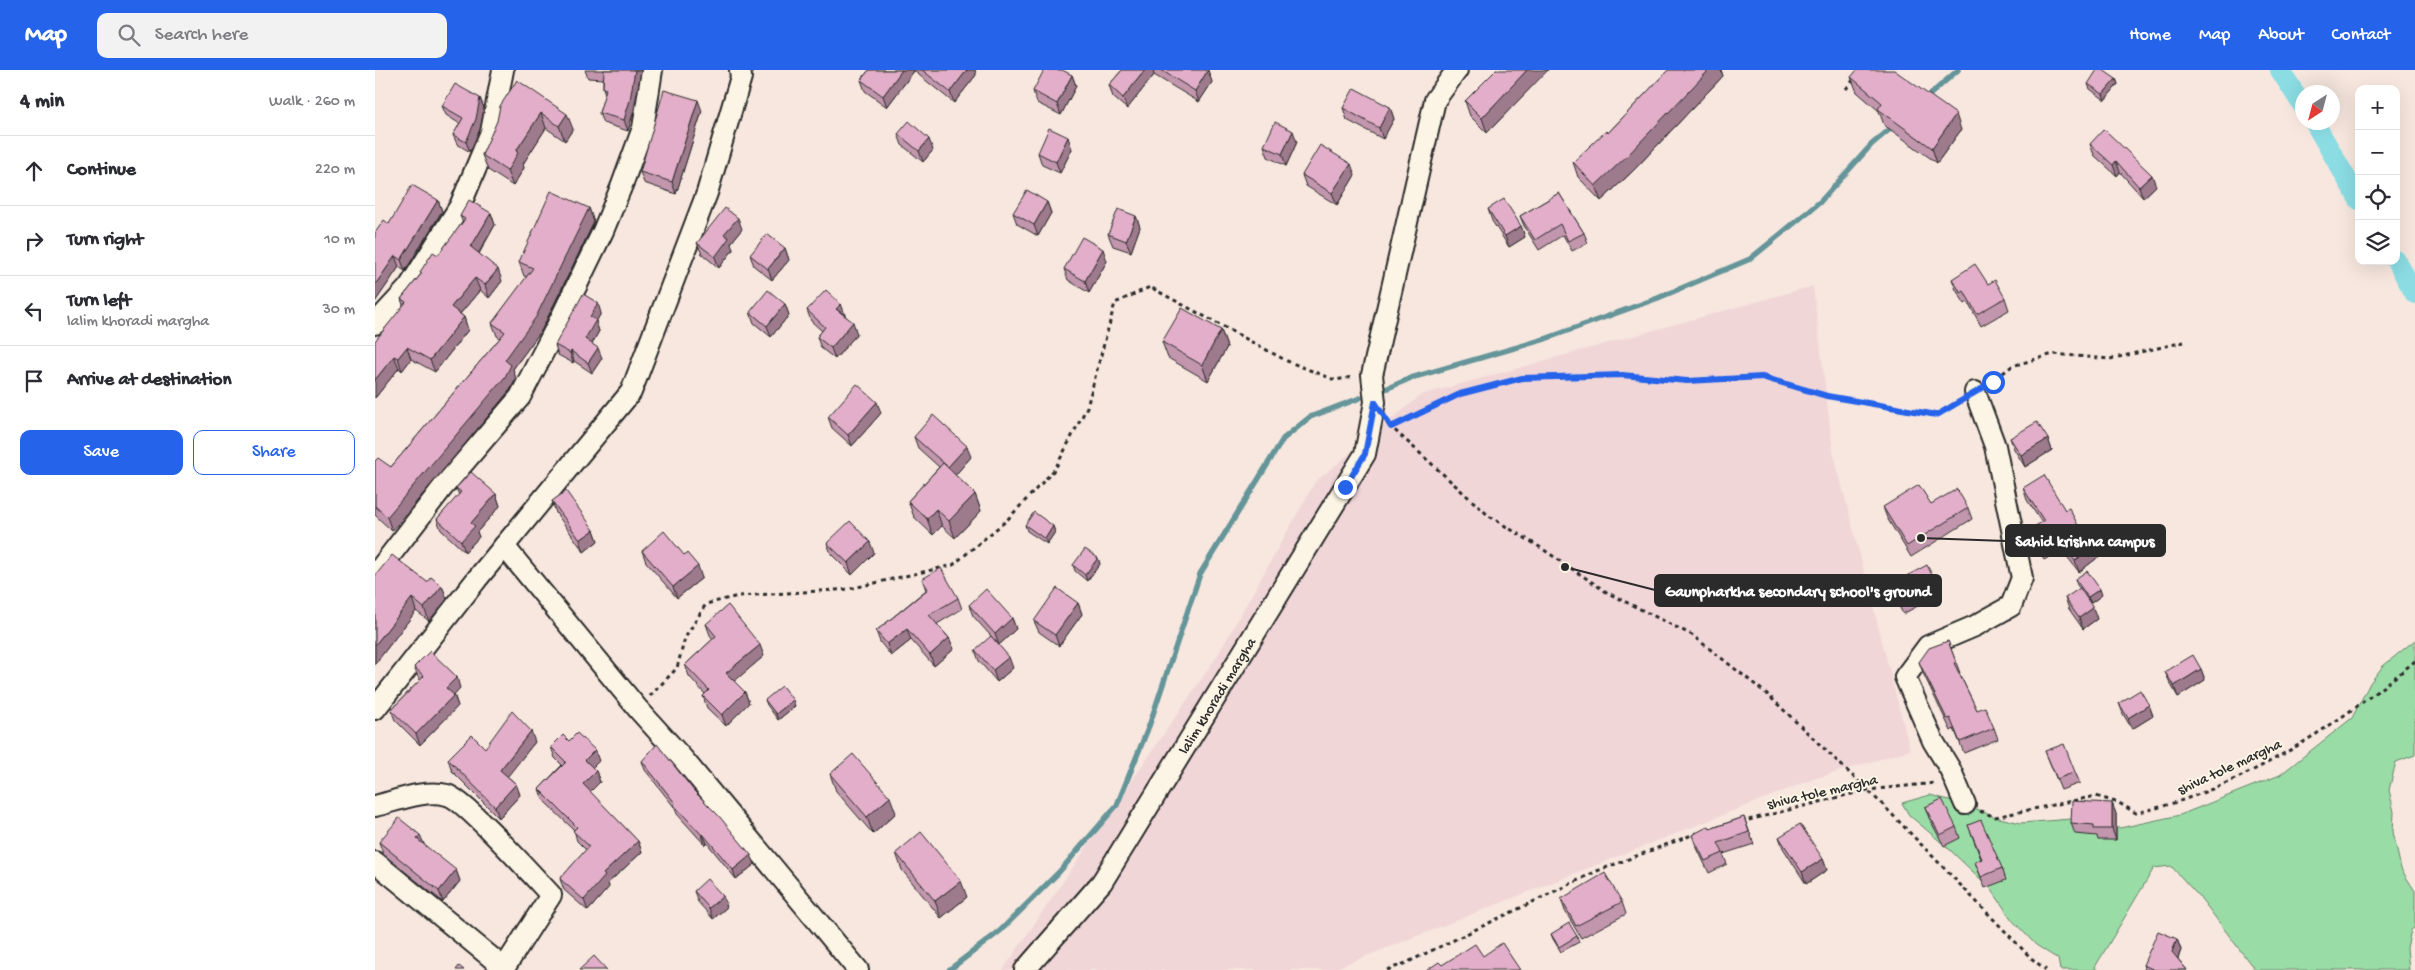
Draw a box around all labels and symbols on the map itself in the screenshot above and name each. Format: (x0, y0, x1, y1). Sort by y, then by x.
north arrow (2295, 85, 2340, 130)
route start (1982, 371, 2005, 394)
route end (1334, 476, 1357, 499)
callout: Sahid krishna campus (2006, 525, 2165, 556)
text: Sahid krishna campus (2015, 534, 2156, 553)
callout: Gaunpharkha secondary school's ground (1655, 575, 1941, 606)
text: Gaunpharkha secondary school's ground (1665, 584, 1933, 603)
street label: lalim khoradi margha (1176, 634, 1261, 758)
street label: shiva tole margha (2175, 735, 2285, 800)
street label: shiva tole margha (1765, 771, 1880, 814)

